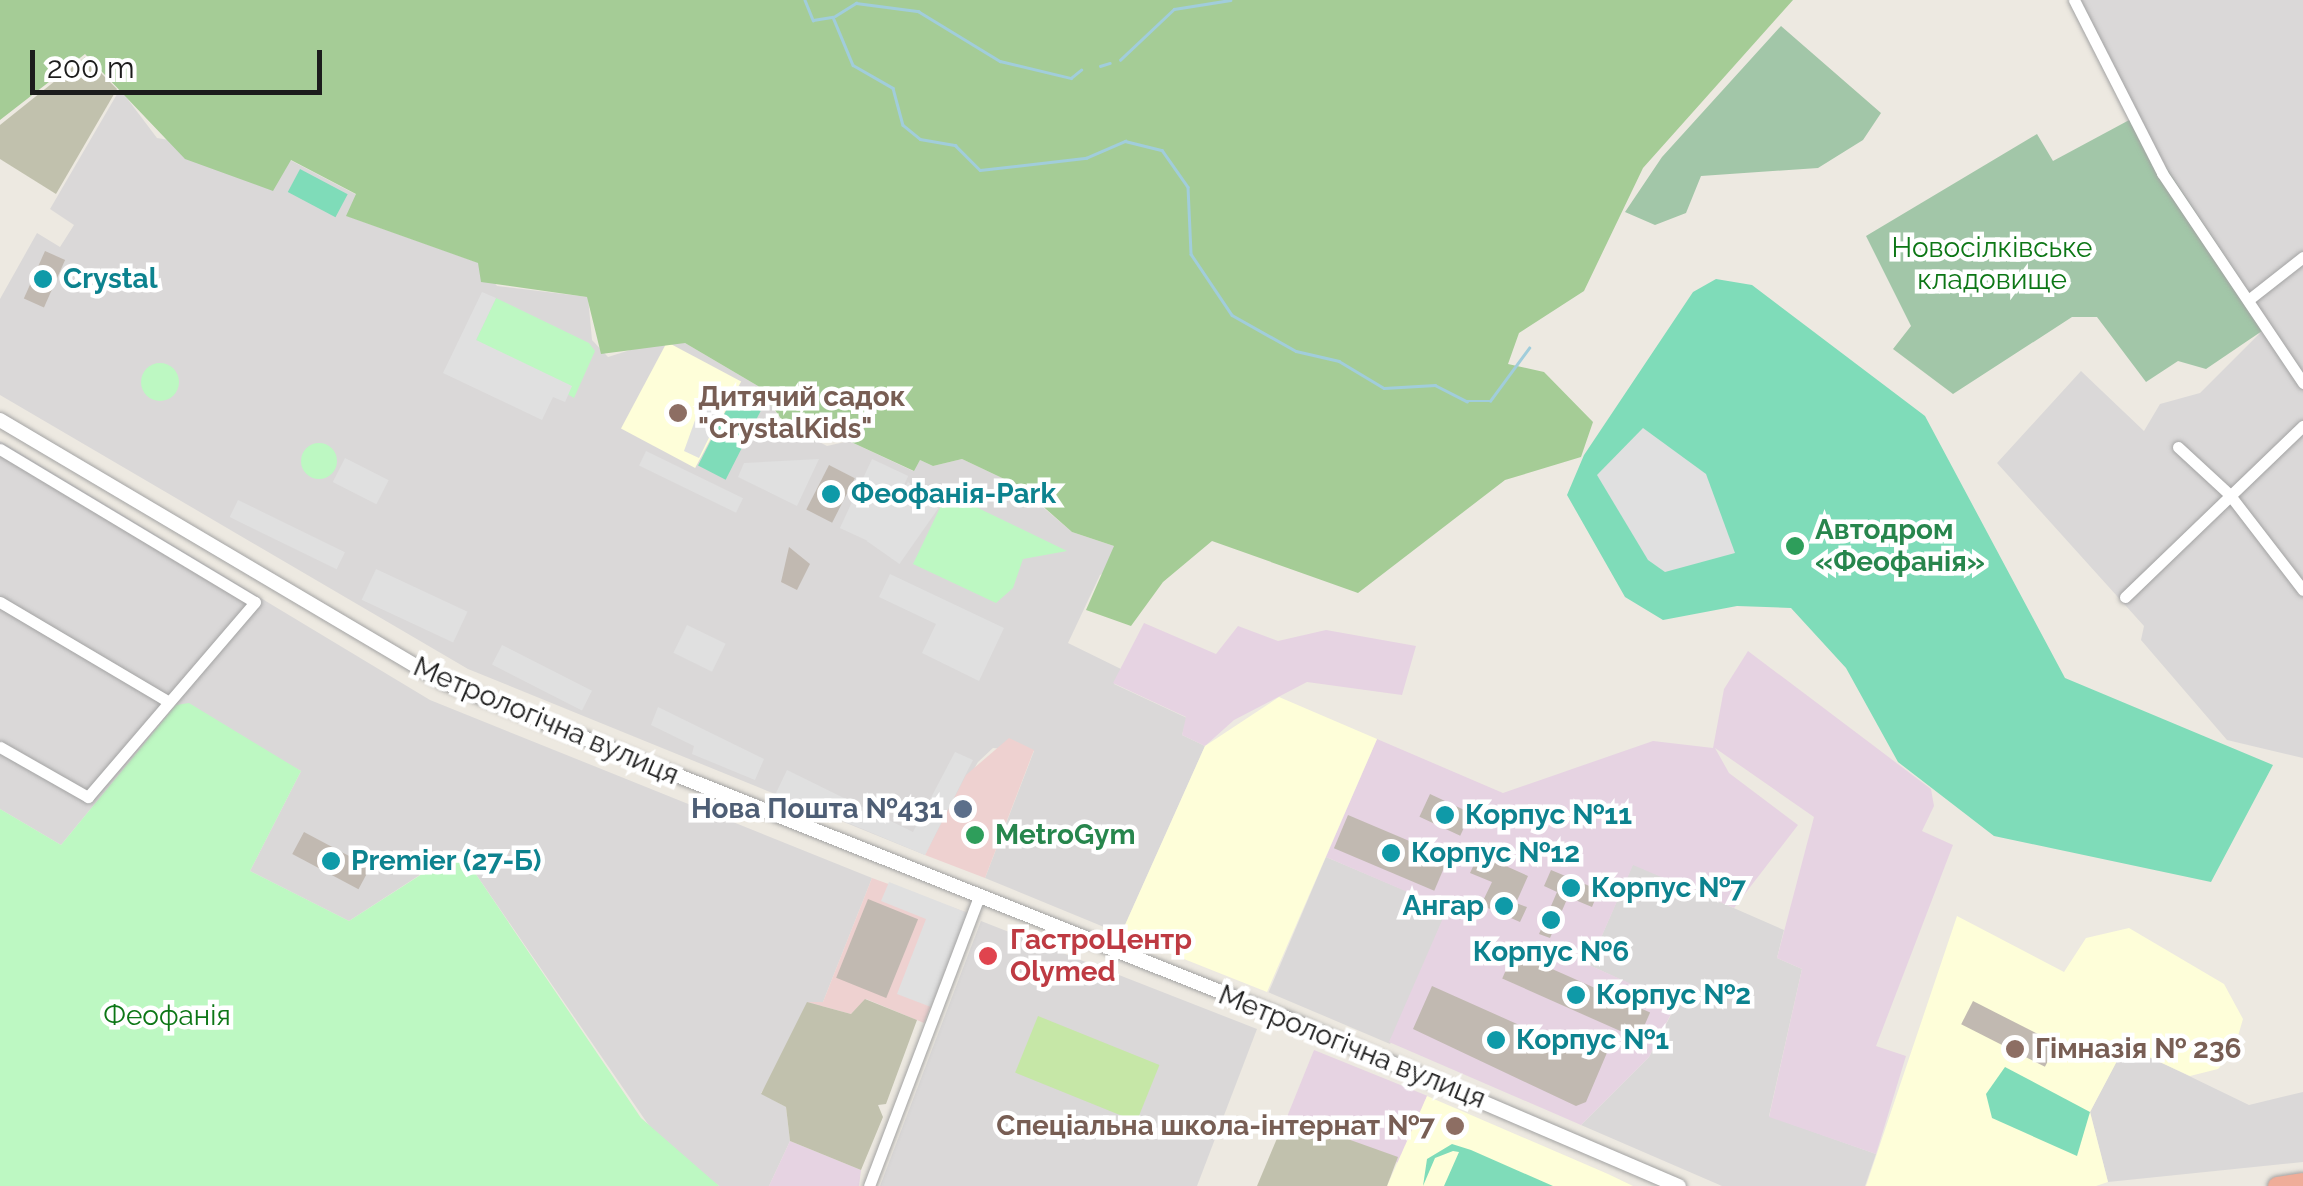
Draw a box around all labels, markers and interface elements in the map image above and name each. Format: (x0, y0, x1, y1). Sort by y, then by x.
scale bar (35, 30, 328, 92)
text: 200 m (47, 50, 135, 85)
park label: Новосілківське кладовище (1891, 231, 2093, 297)
place label: Crystal (63, 262, 158, 296)
marker: Crystal (32, 268, 54, 290)
place label: Дитячий садок "CrystalKids" (698, 380, 906, 446)
marker: Дитячий садок "CrystalKids" (667, 402, 689, 424)
place label: Феофанія-Park (851, 477, 1056, 511)
marker: Феофанія-Park (820, 483, 842, 505)
place label: Автодром «Феофанія» (1815, 513, 1985, 579)
marker: Автодром «Феофанія» (1784, 535, 1806, 557)
street label: Метрологічна вулиця (408, 650, 684, 792)
place label: Нова Пошта №431 (691, 792, 943, 826)
marker: Нова Пошта №431 (952, 798, 974, 820)
place label: Корпус №11 (1465, 798, 1632, 832)
marker: Корпус №11 (1434, 804, 1456, 826)
place label: MetroGym (995, 818, 1135, 852)
marker: MetroGym (964, 824, 986, 846)
place label: Корпус №12 (1411, 836, 1580, 870)
marker: Корпус №12 (1380, 842, 1402, 864)
place label: Premier (27-Б) (351, 844, 542, 878)
marker: Premier (27-Б) (320, 850, 342, 872)
place label: Корпус №7 (1591, 871, 1746, 905)
marker: Корпус №7 (1560, 877, 1582, 899)
place label: Ангар (1403, 889, 1484, 923)
marker: Ангар (1493, 895, 1515, 917)
marker: Корпус №6 (1540, 909, 1562, 931)
place label: ГастроЦентр Olymed (1010, 923, 1192, 989)
place label: Корпус №6 (1473, 935, 1629, 969)
marker: ГастроЦентр Olymed (975, 943, 1001, 969)
street label: Метрологічна вулиця (1214, 978, 1490, 1116)
place label: Корпус №2 (1596, 978, 1751, 1012)
marker: Корпус №2 (1565, 984, 1587, 1006)
park label: Феофанія (103, 999, 231, 1033)
place label: Корпус №1 (1516, 1023, 1669, 1057)
marker: Корпус №1 (1485, 1029, 1507, 1051)
place label: Гімназія № 236 (2035, 1032, 2241, 1066)
marker: Гімназія № 236 (2004, 1038, 2026, 1060)
place label: Спеціальна школа-інтернат №7 (996, 1109, 1435, 1143)
marker: Спеціальна школа-інтернат №7 (1444, 1115, 1466, 1137)

